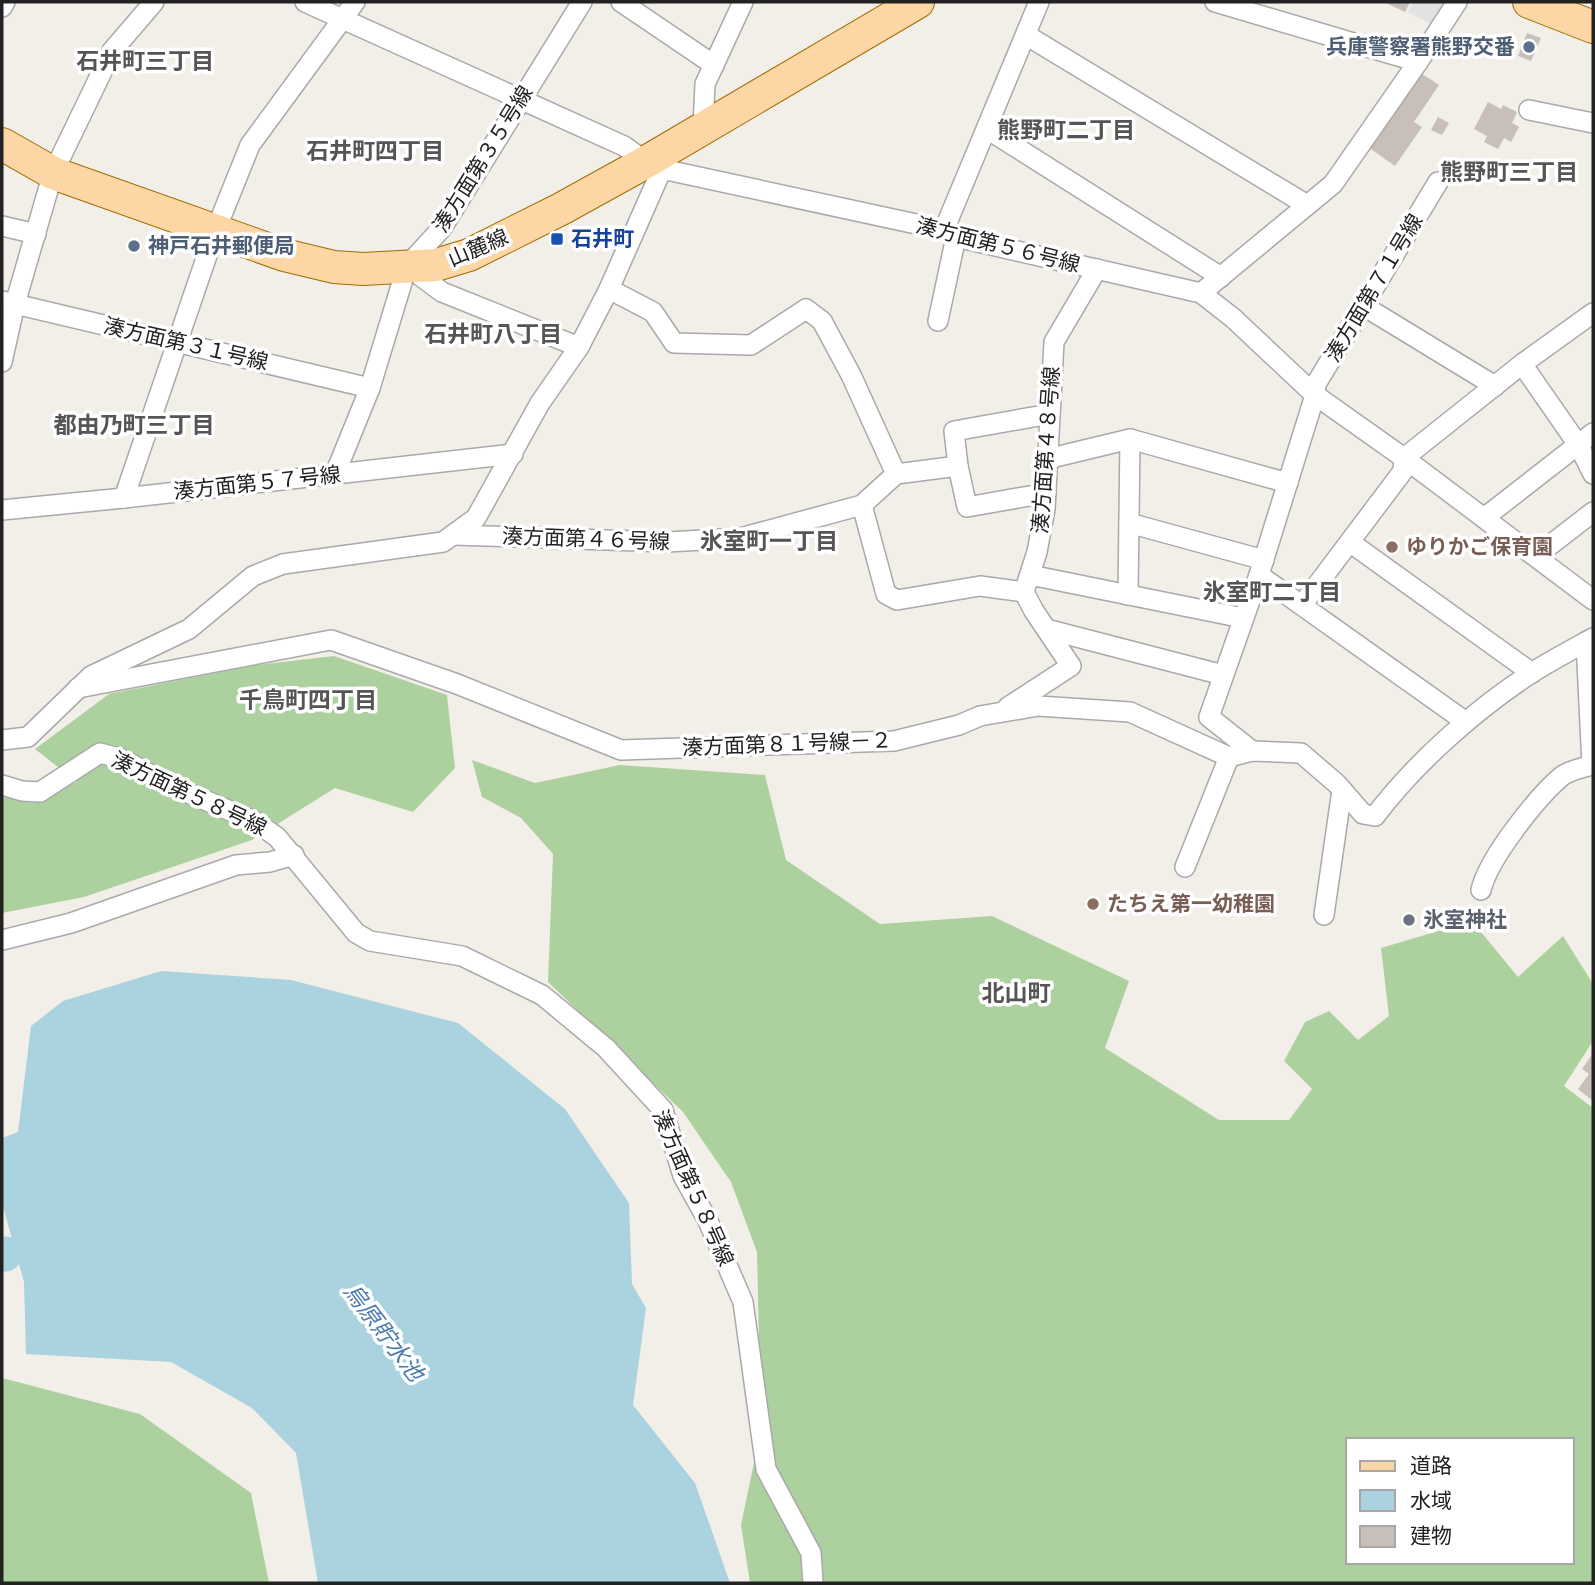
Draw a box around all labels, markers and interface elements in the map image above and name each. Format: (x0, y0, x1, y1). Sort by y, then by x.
place label: 兵庫警察署熊野交番 (1326, 34, 1515, 58)
marker: 兵庫警察署熊野交番 (1521, 39, 1537, 55)
district label: 石井町三丁目 (76, 48, 214, 73)
street label: 湊方面第３５号線 (427, 81, 537, 236)
district label: 熊野町二丁目 (997, 117, 1135, 142)
district label: 石井町四丁目 (306, 138, 444, 163)
district label: 熊野町三丁目 (1440, 159, 1578, 184)
street label: 湊方面第７１号線 (1320, 209, 1427, 366)
street label: 湊方面第５６号線 (914, 212, 1083, 276)
street label: 山麓線 (444, 224, 511, 270)
place label: 石井町 (571, 226, 634, 250)
marker: 石井町 (549, 231, 565, 247)
place label: 神戸石井郵便局 (148, 233, 295, 257)
marker: 神戸石井郵便局 (126, 238, 142, 254)
street label: 湊方面第３１号線 (102, 312, 271, 374)
district label: 石井町八丁目 (424, 321, 562, 346)
street label: 湊方面第４８号線 (1027, 365, 1063, 535)
district label: 都由乃町三丁目 (54, 412, 215, 437)
street label: 湊方面第５７号線 (172, 461, 342, 503)
street label: 湊方面第４６号線 (502, 523, 670, 553)
district label: 氷室町一丁目 (700, 528, 838, 553)
place label: ゆりかご保育園 (1406, 534, 1553, 558)
marker: ゆりかご保育園 (1384, 539, 1400, 555)
district label: 氷室町二丁目 (1203, 579, 1341, 604)
district label: 千鳥町四丁目 (239, 687, 377, 712)
street label: 湊方面第８１号線－２ (682, 727, 892, 759)
street label: 湊方面第５８号線 (108, 747, 271, 839)
place label: たちえ第一幼稚園 (1107, 891, 1275, 915)
marker: たちえ第一幼稚園 (1085, 896, 1101, 912)
place label: 氷室神社 (1423, 907, 1507, 931)
marker: 氷室神社 (1401, 912, 1417, 928)
district label: 北山町 (982, 980, 1051, 1005)
street label: 湊方面第５８号線 (649, 1106, 739, 1269)
water label: 烏原貯水池 (340, 1278, 430, 1387)
legend (1346, 1438, 1574, 1564)
text: 道路 (1410, 1453, 1452, 1477)
text: 水域 (1410, 1488, 1452, 1512)
text: 建物 (1410, 1523, 1452, 1547)

